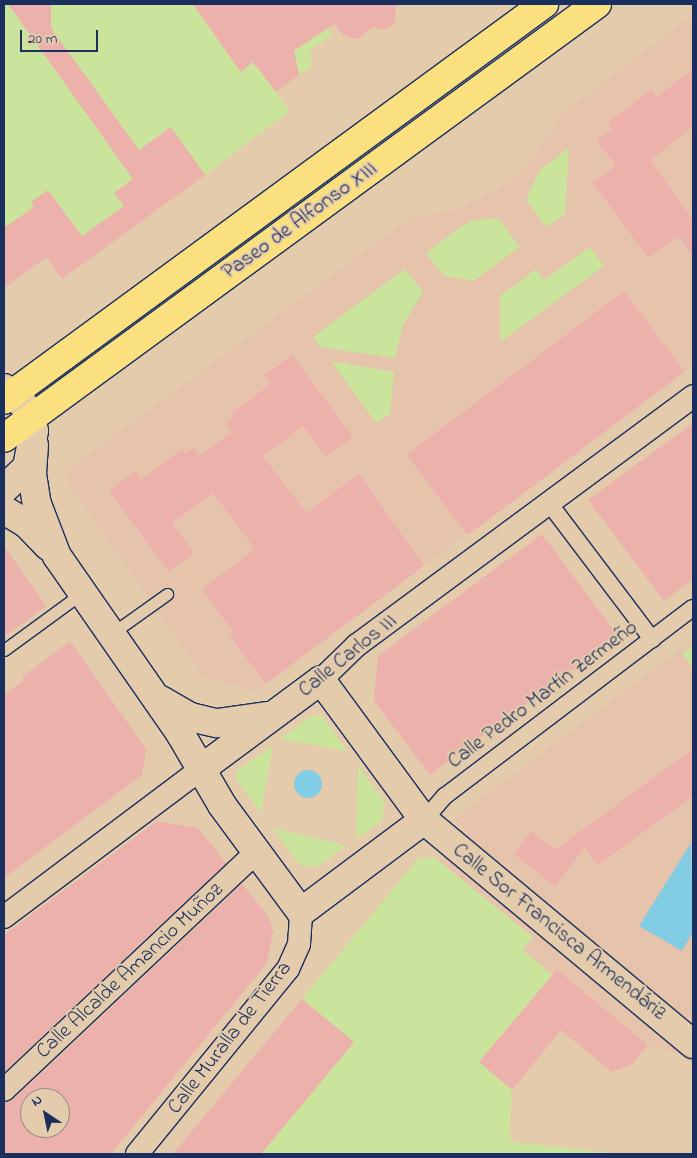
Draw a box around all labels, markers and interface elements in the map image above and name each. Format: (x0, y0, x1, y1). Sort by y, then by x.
scale bar (22, 20, 100, 52)
text: 20 m (28, 28, 57, 50)
street label: Paseo de Alfonso XIII (218, 156, 382, 286)
street label: Calle Carlos III (294, 609, 402, 703)
street label: Calle Pedro Martín Zermeño (443, 615, 643, 775)
street label: Calle Sor Francisca Armendáriz (447, 838, 671, 1026)
street label: Calle Alcalde Amancio Muñoz (31, 878, 229, 1064)
street label: Calle Muralla de Tierra (163, 957, 297, 1119)
north arrow (20, 1088, 70, 1138)
text: N (27, 1090, 47, 1112)

